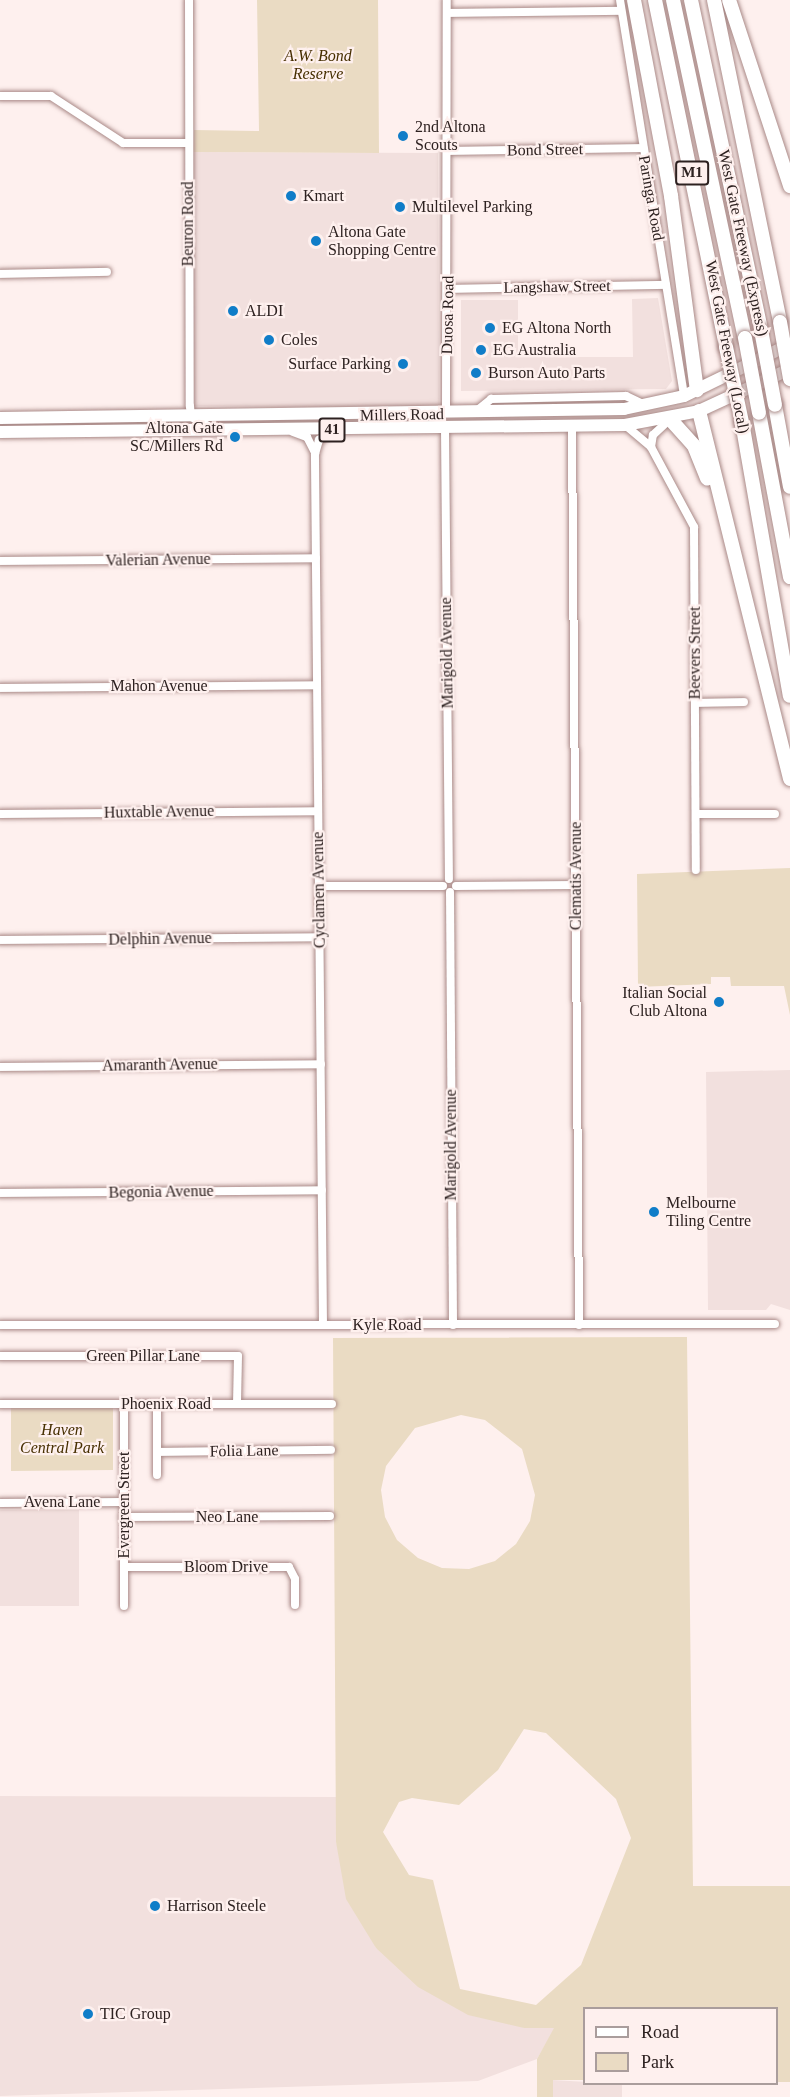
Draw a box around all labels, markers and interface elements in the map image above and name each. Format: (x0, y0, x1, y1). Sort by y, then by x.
park label: A.W. Bond Reserve (284, 46, 352, 84)
place label: 2nd Altona Scouts (415, 117, 487, 155)
marker: 2nd Altona Scouts (396, 129, 410, 143)
street label: Bond Street (507, 140, 583, 160)
street label: West Gate Freeway (Express) (714, 148, 772, 338)
street label: Paringa Road (634, 154, 668, 242)
road number: M1 (674, 161, 710, 185)
street label: Beuron Road (178, 182, 198, 266)
place label: Kmart (303, 186, 344, 206)
marker: Kmart (284, 189, 298, 203)
place label: Multilevel Parking (412, 197, 532, 217)
marker: Multilevel Parking (393, 200, 407, 214)
place label: Altona Gate Shopping Centre (328, 222, 436, 260)
marker: Altona Gate Shopping Centre (309, 234, 323, 248)
street label: West Gate Freeway (Local) (701, 259, 753, 435)
street label: Duosa Road (438, 276, 458, 354)
street label: Langshaw Street (503, 276, 611, 298)
place label: ALDI (245, 301, 283, 321)
marker: ALDI (226, 304, 240, 318)
place label: EG Altona North (502, 318, 612, 338)
marker: EG Altona North (483, 321, 497, 335)
place label: Coles (281, 330, 317, 350)
marker: Coles (262, 333, 276, 347)
place label: EG Australia (493, 340, 577, 360)
marker: EG Australia (474, 343, 488, 357)
place label: Surface Parking (288, 354, 391, 374)
marker: Surface Parking (396, 357, 410, 371)
place label: Burson Auto Parts (488, 363, 606, 383)
marker: Burson Auto Parts (469, 366, 483, 380)
street label: Millers Road (360, 405, 444, 425)
place label: Altona Gate SC/Millers Rd (130, 418, 223, 456)
road number: 41 (318, 418, 346, 442)
marker: Altona Gate SC/Millers Rd (228, 430, 242, 444)
street label: Valerian Avenue (105, 549, 211, 571)
street label: Marigold Avenue (436, 597, 458, 709)
street label: Beevers Street (685, 607, 705, 699)
street label: Mahon Avenue (110, 676, 208, 696)
street label: Huxtable Avenue (103, 801, 215, 823)
street label: Clematis Avenue (566, 821, 586, 931)
street label: Cyclamen Avenue (308, 831, 330, 949)
street label: Delphin Avenue (108, 928, 212, 950)
place label: Italian Social Club Altona (622, 983, 707, 1021)
marker: Italian Social Club Altona (712, 995, 726, 1009)
street label: Amaranth Avenue (102, 1054, 218, 1076)
street label: Marigold Avenue (441, 1089, 461, 1201)
street label: Begonia Avenue (108, 1181, 214, 1203)
place label: Melbourne Tiling Centre (666, 1193, 751, 1231)
marker: Melbourne Tiling Centre (647, 1205, 661, 1219)
street label: Kyle Road (353, 1315, 421, 1335)
street label: Green Pillar Lane (86, 1346, 200, 1366)
street label: Phoenix Road (121, 1394, 211, 1414)
park label: Haven Central Park (20, 1420, 104, 1458)
street label: Folia Lane (209, 1441, 279, 1461)
street label: Evergreen Street (114, 1452, 134, 1558)
street label: Avena Lane (24, 1492, 100, 1512)
street label: Neo Lane (196, 1507, 258, 1527)
street label: Bloom Drive (184, 1557, 268, 1577)
place label: Harrison Steele (167, 1896, 266, 1916)
marker: Harrison Steele (148, 1899, 162, 1913)
place label: TIC Group (100, 2004, 171, 2024)
marker: TIC Group (81, 2007, 95, 2021)
legend (583, 2007, 778, 2085)
text: Road (641, 2022, 679, 2042)
text: Park (641, 2052, 674, 2072)

